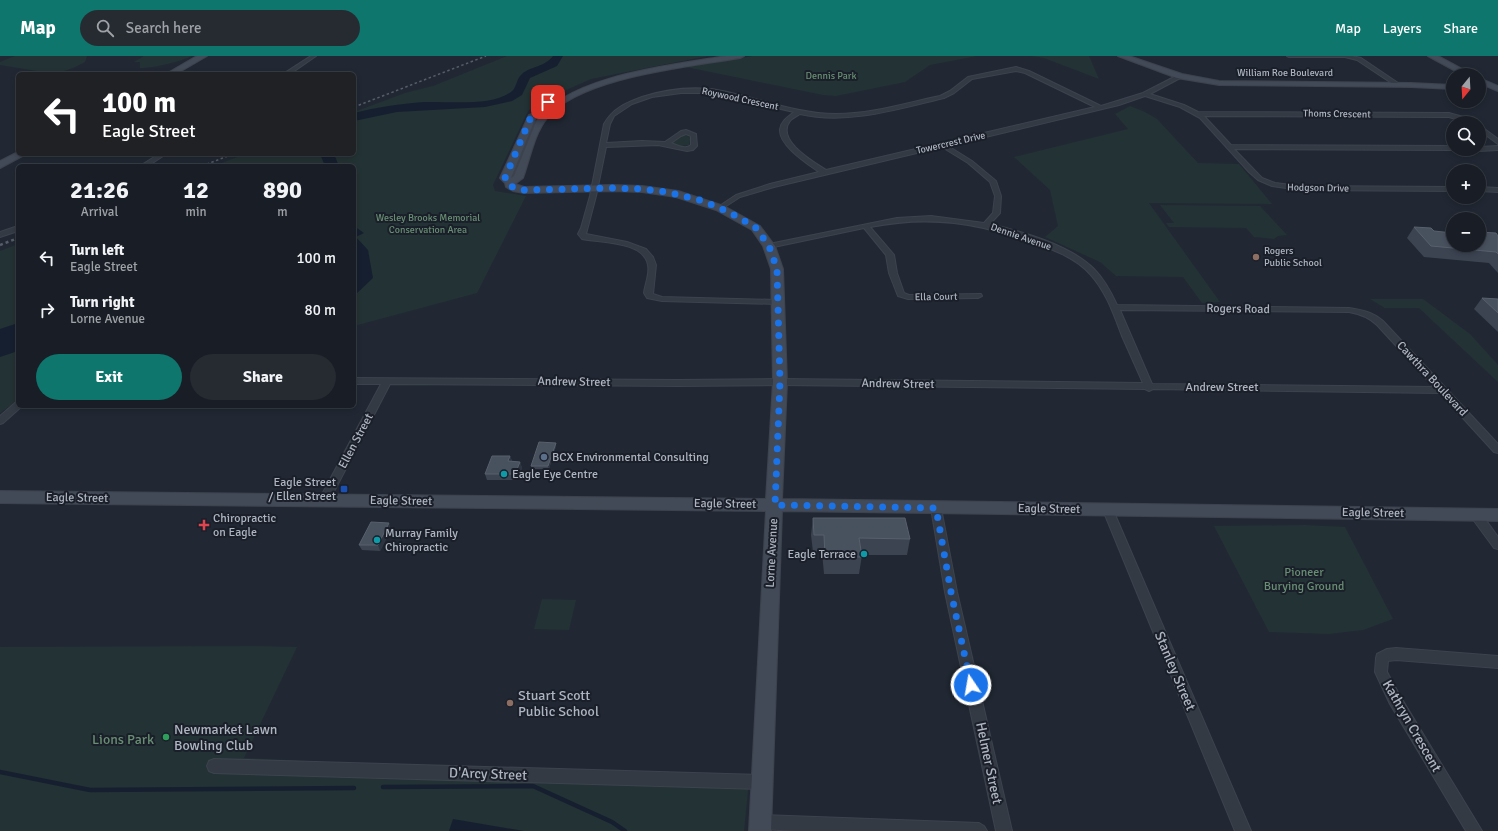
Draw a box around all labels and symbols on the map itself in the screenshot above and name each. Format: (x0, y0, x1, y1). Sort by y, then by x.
street label: William Roe Boulevard (1237, 67, 1333, 79)
north arrow (1446, 68, 1486, 108)
park label: Dennis Park (806, 70, 856, 82)
pin (531, 85, 565, 119)
street label: Roywood Crescent (701, 85, 780, 113)
street label: Thoms Crescent (1303, 107, 1371, 121)
street label: Towercrest Drive (915, 129, 987, 157)
street label: Hodgson Drive (1287, 181, 1349, 195)
park label: Wesley Brooks Memorial Conservation Area (376, 212, 480, 236)
street label: Dennie Avenue (989, 221, 1053, 253)
place label: Rogers Public School (1264, 245, 1322, 269)
marker: Rogers Public School (1251, 252, 1261, 262)
street label: Ella Court (915, 291, 958, 303)
street label: Rogers Road (1206, 301, 1270, 317)
street label: Cawthra Boulevard (1393, 338, 1471, 420)
street label: Andrew Street (537, 374, 611, 390)
street label: Andrew Street (861, 376, 935, 392)
street label: Andrew Street (1186, 380, 1258, 395)
street label: Ellen Street (335, 411, 377, 471)
place label: BCX Environmental Consulting (552, 450, 709, 465)
marker: BCX Environmental Consulting (539, 452, 549, 462)
place label: Eagle Eye Centre (512, 467, 598, 482)
marker: Eagle Eye Centre (499, 469, 509, 479)
place label: Eagle Street / Ellen Street (268, 475, 336, 504)
marker: Eagle Street / Ellen Street (339, 484, 349, 494)
street label: Eagle Street (46, 490, 108, 506)
street label: Eagle Street (370, 493, 432, 509)
street label: Eagle Street (694, 496, 756, 512)
street label: Eagle Street (1018, 501, 1080, 517)
street label: Eagle Street (1342, 505, 1404, 521)
place label: Chiropractic on Eagle (213, 511, 276, 540)
street label: Lorne Avenue (763, 518, 781, 588)
marker: Chiropractic on Eagle (198, 519, 210, 531)
place label: Murray Family Chiropractic (385, 526, 458, 555)
marker: Murray Family Chiropractic (372, 535, 382, 545)
place label: Eagle Terrace (788, 547, 856, 562)
marker: Eagle Terrace (859, 549, 869, 559)
park label: Pioneer Burying Ground (1264, 565, 1344, 594)
street label: Stanley Street (1151, 629, 1199, 713)
position arrow (950, 664, 992, 706)
street label: Kathryn Crescent (1379, 677, 1445, 775)
place label: Stuart Scott Public School (518, 687, 599, 720)
marker: Stuart Scott Public School (505, 698, 515, 708)
street label: Helmer Street (972, 720, 1006, 806)
place label: Newmarket Lawn Bowling Club (174, 721, 277, 754)
park label: Lions Park (92, 731, 154, 748)
marker: Newmarket Lawn Bowling Club (161, 732, 171, 742)
street label: D'Arcy Street (449, 764, 527, 784)

